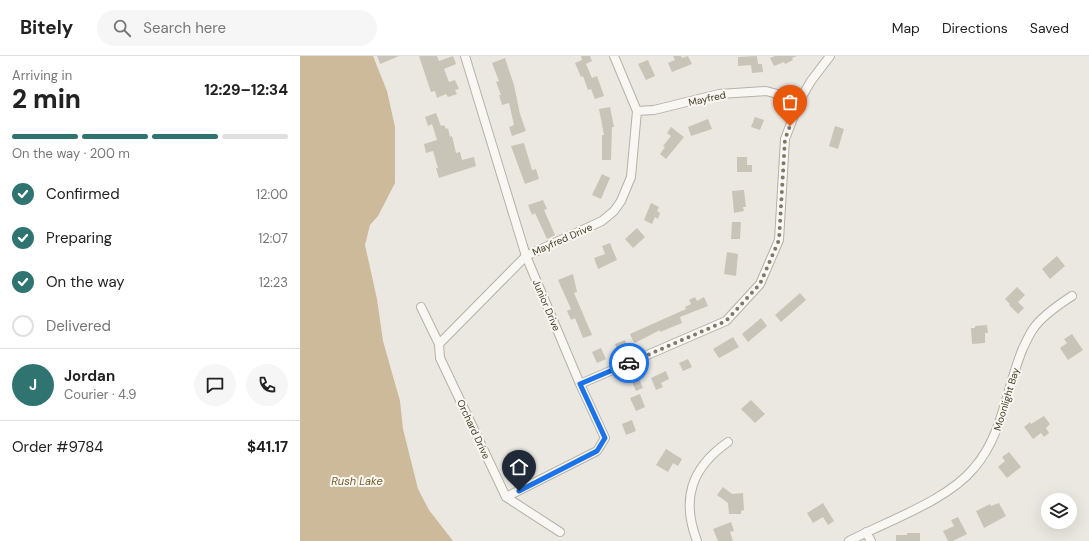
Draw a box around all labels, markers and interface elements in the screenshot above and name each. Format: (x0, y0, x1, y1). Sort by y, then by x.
search box (97, 10, 377, 46)
text: Bitely (20, 15, 73, 40)
icon: search (111, 17, 133, 39)
text: Search here (143, 18, 226, 38)
text: Map (892, 19, 920, 37)
text: Directions (942, 19, 1008, 37)
text: Saved (1030, 19, 1069, 37)
text: Arriving in (12, 67, 72, 84)
text: 12:29–12:34 (204, 80, 288, 100)
text: 2 min (12, 82, 81, 116)
pin (773, 85, 807, 126)
street label: Mayfred (687, 88, 727, 109)
icon: bag (779, 91, 801, 113)
text: On the way · 200 m (12, 145, 130, 162)
icon: check (12, 183, 34, 205)
text: Confirmed (46, 184, 120, 204)
text: 12:00 (256, 186, 288, 203)
street label: Mayfred Drive (530, 220, 595, 259)
icon: check (12, 227, 34, 249)
text: Preparing (46, 228, 112, 248)
text: 12:07 (258, 230, 288, 247)
icon: check (12, 271, 34, 293)
text: On the way (46, 272, 125, 292)
text: 12:23 (259, 274, 288, 291)
street label: Junior Drive (530, 277, 563, 333)
text: Delivered (46, 316, 111, 336)
courier (609, 343, 649, 383)
icon: car (618, 352, 640, 374)
button: chat (194, 364, 236, 406)
button: phone (246, 364, 288, 406)
text: Jordan (64, 366, 115, 386)
street label: Moonlight Bay (991, 366, 1022, 432)
text: J (29, 375, 37, 395)
text: Courier · 4.9 (64, 386, 136, 403)
street label: Orchard Drive (454, 397, 493, 461)
text: Order #9784 (12, 437, 103, 457)
text: $41.17 (247, 437, 288, 457)
pin (502, 450, 536, 491)
icon: home (508, 456, 530, 478)
water label: Rush Lake (331, 474, 383, 488)
map controls (1041, 493, 1077, 529)
button: layers (1041, 493, 1077, 529)

